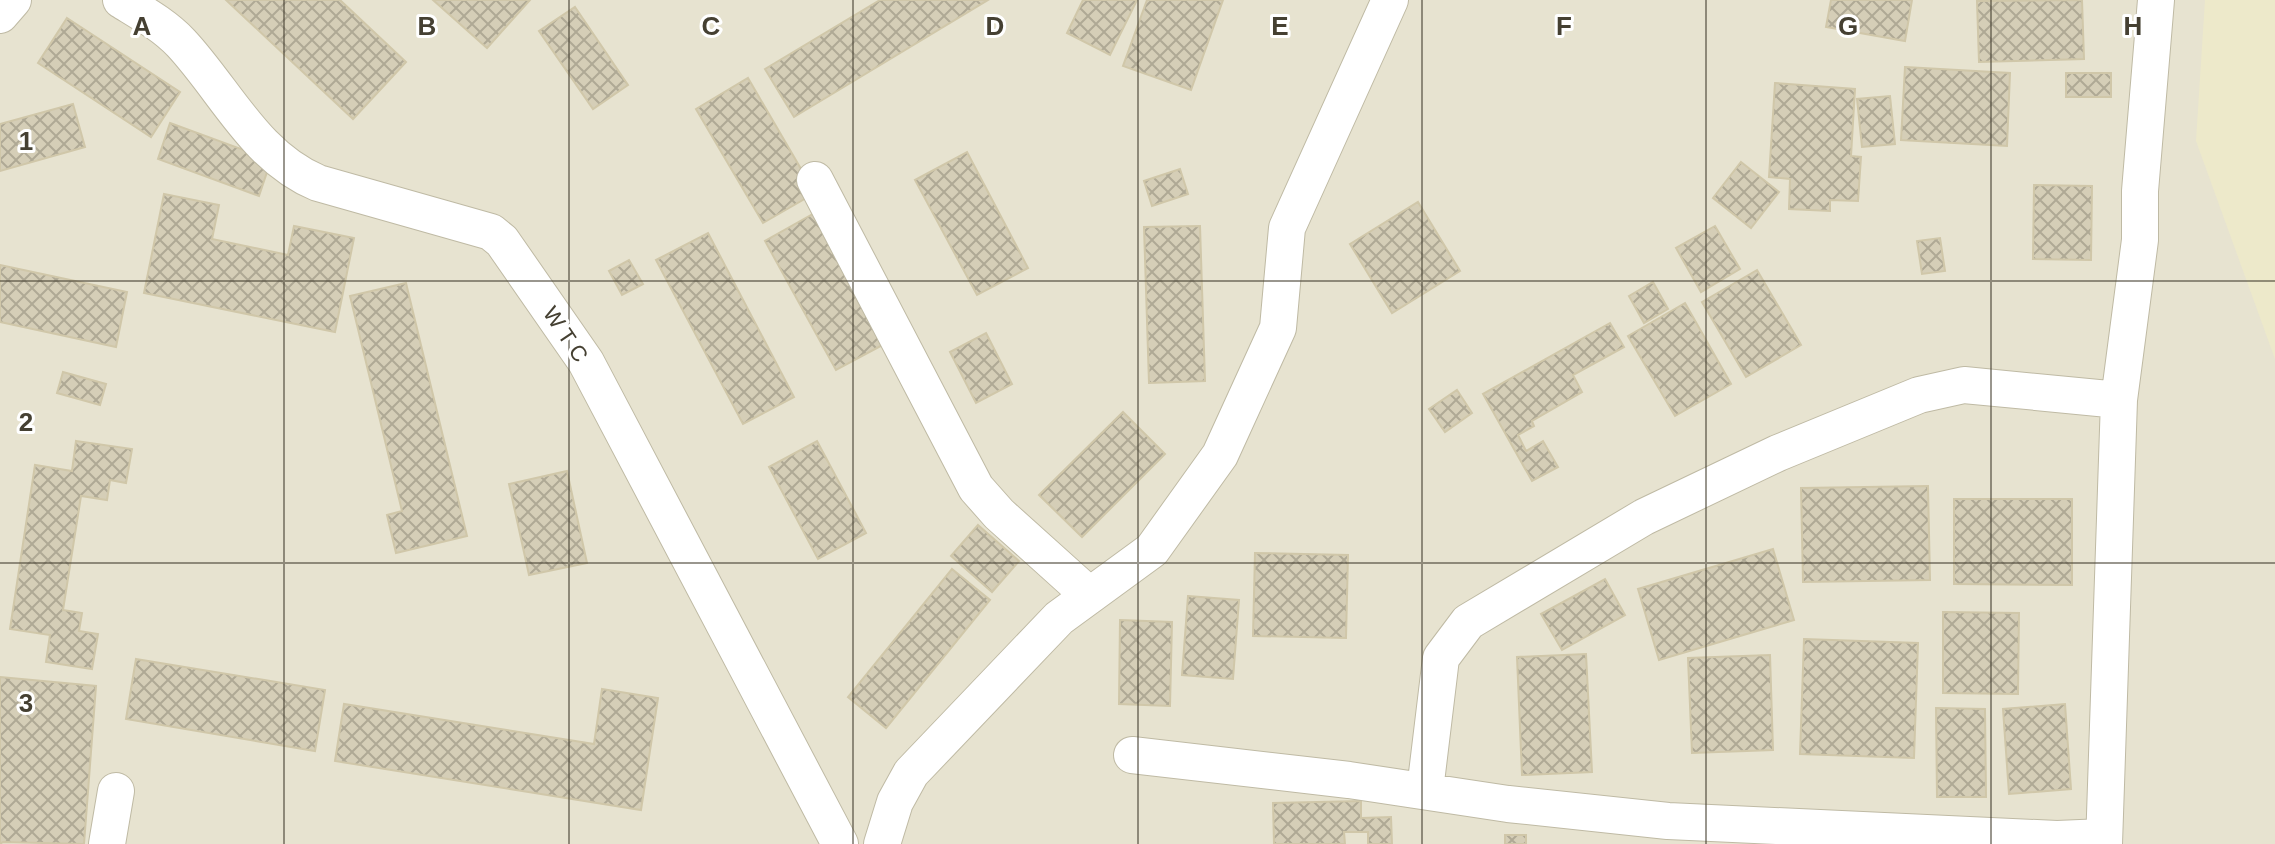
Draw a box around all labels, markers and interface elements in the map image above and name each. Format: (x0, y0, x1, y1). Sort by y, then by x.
text: A (133, 11, 152, 41)
text: B (418, 11, 436, 41)
text: C (702, 11, 721, 41)
text: D (986, 11, 1004, 41)
text: E (1271, 11, 1289, 41)
text: F (1556, 11, 1572, 41)
text: G (1838, 11, 1858, 41)
text: H (2124, 11, 2142, 41)
text: 1 (19, 126, 33, 156)
street label: W T C (538, 302, 593, 367)
text: 2 (19, 407, 33, 437)
text: 3 (19, 688, 33, 718)

